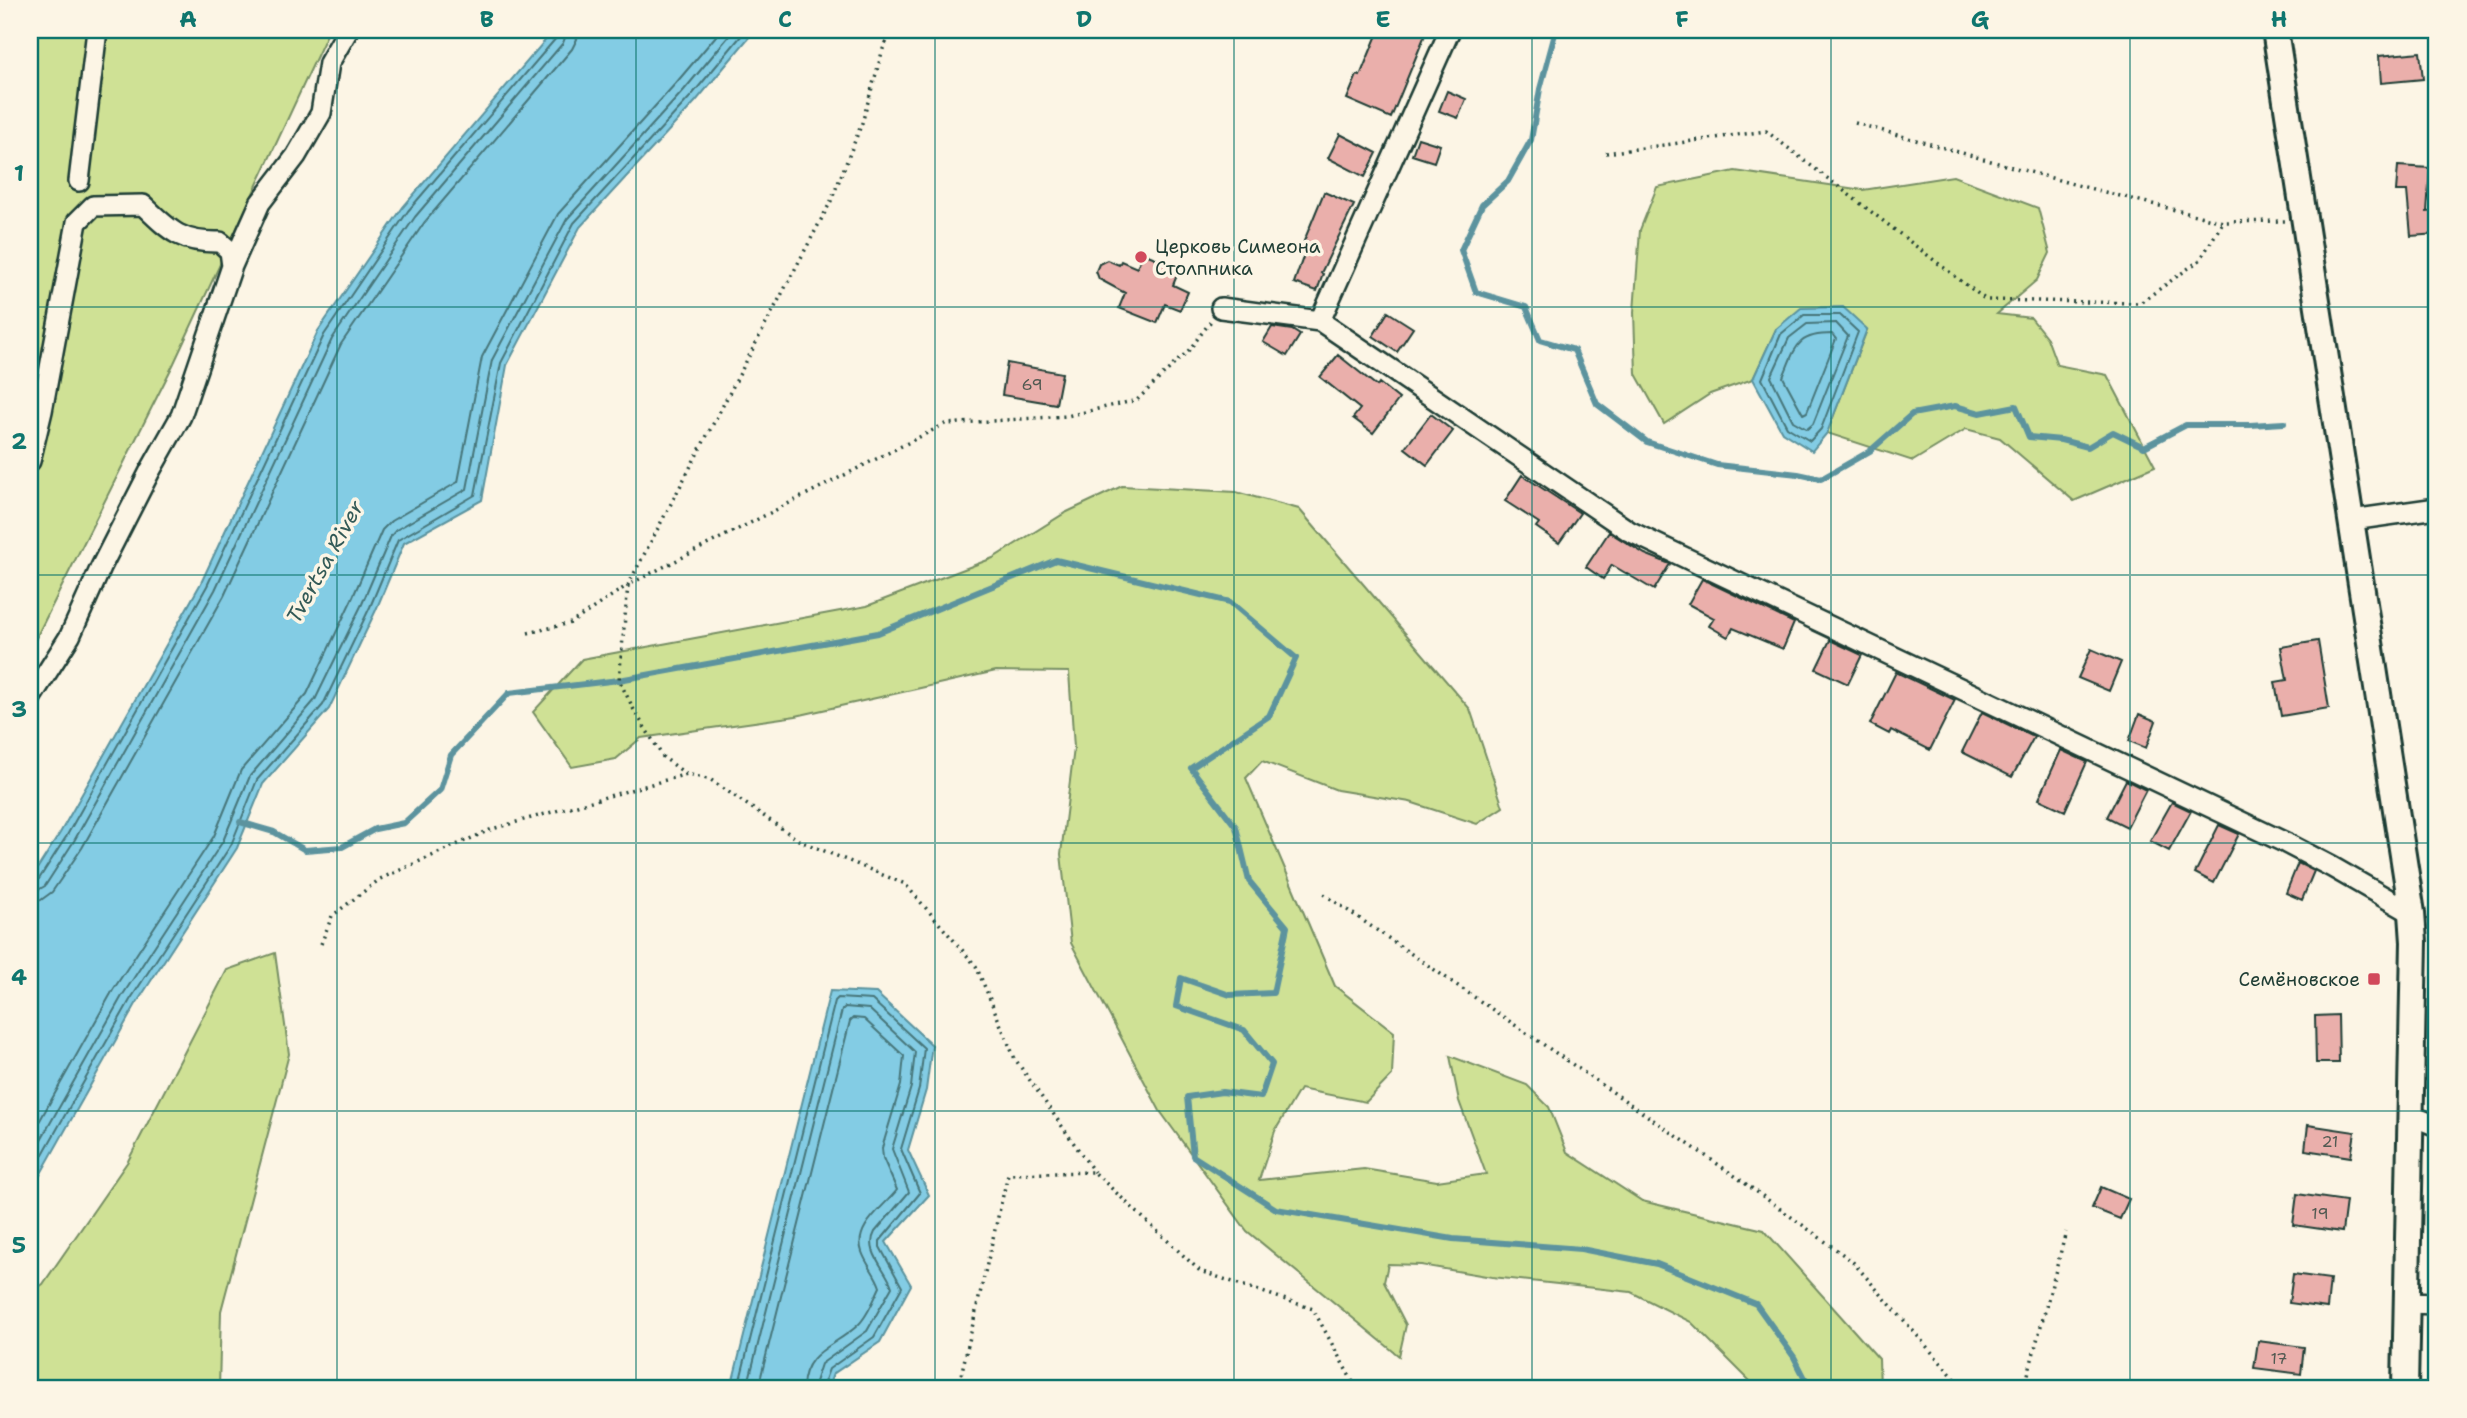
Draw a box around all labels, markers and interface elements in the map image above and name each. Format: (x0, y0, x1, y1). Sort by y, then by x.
text: A (179, 4, 197, 34)
text: B (480, 4, 494, 34)
text: C (778, 4, 792, 34)
text: D (1076, 4, 1092, 34)
text: E (1375, 4, 1391, 34)
text: F (1675, 4, 1689, 34)
text: G (1971, 4, 1990, 34)
text: H (2271, 4, 2287, 34)
text: 1 (14, 158, 24, 188)
place label: Церковь Симеона Столпника (1155, 234, 1321, 281)
marker: Церковь Симеона Столпника (1133, 249, 1149, 265)
house number: 69 (1021, 374, 1043, 395)
text: 2 (11, 426, 27, 456)
water label: Tvertsa River (280, 495, 371, 628)
text: 3 (11, 694, 27, 724)
text: 4 (11, 962, 27, 992)
place label: Семёновское (2239, 967, 2360, 992)
marker: Семёновское (2366, 971, 2382, 987)
house number: 21 (2321, 1131, 2339, 1152)
house number: 19 (2311, 1203, 2329, 1224)
text: 5 (12, 1230, 26, 1260)
house number: 17 (2270, 1348, 2288, 1369)

